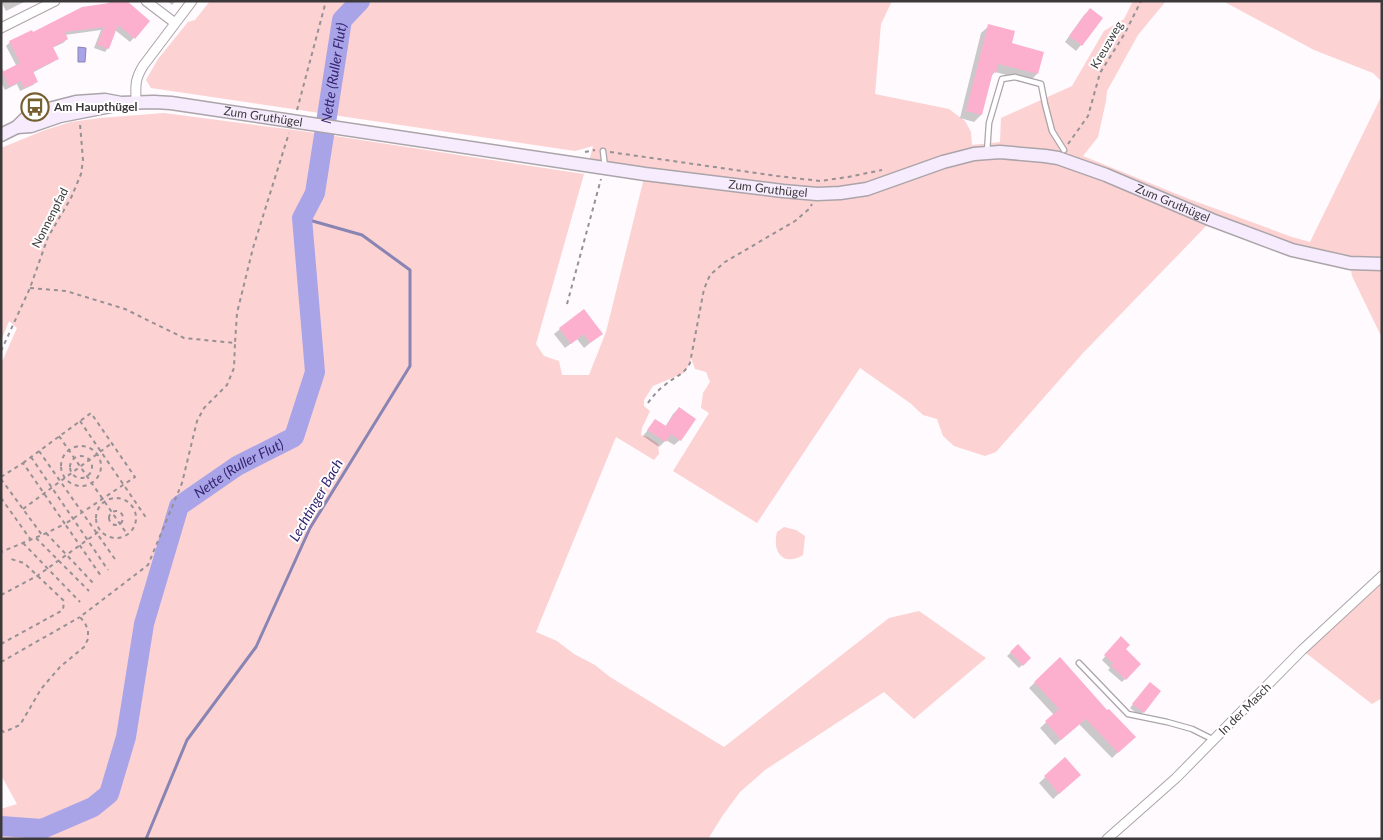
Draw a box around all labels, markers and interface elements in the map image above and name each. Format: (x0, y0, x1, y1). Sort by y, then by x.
street label: Kreuzweg (1087, 18, 1126, 71)
water label: Nette (Ruller Flut) (317, 21, 350, 125)
bus stop icon: Am Haupthügel (20, 92, 50, 122)
place label: Am Haupthügel (53, 99, 138, 114)
street label: Zum Gruthügel (223, 103, 304, 130)
street label: Zum Gruthügel (728, 176, 808, 200)
street label: Zum Gruthügel (1133, 180, 1212, 225)
street label: Nonnenpfad (28, 185, 71, 250)
water label: Nette (Ruller Flut) (190, 435, 287, 501)
water label: Lechtinger Bach (285, 456, 346, 544)
street label: In der Masch (1215, 679, 1274, 738)

